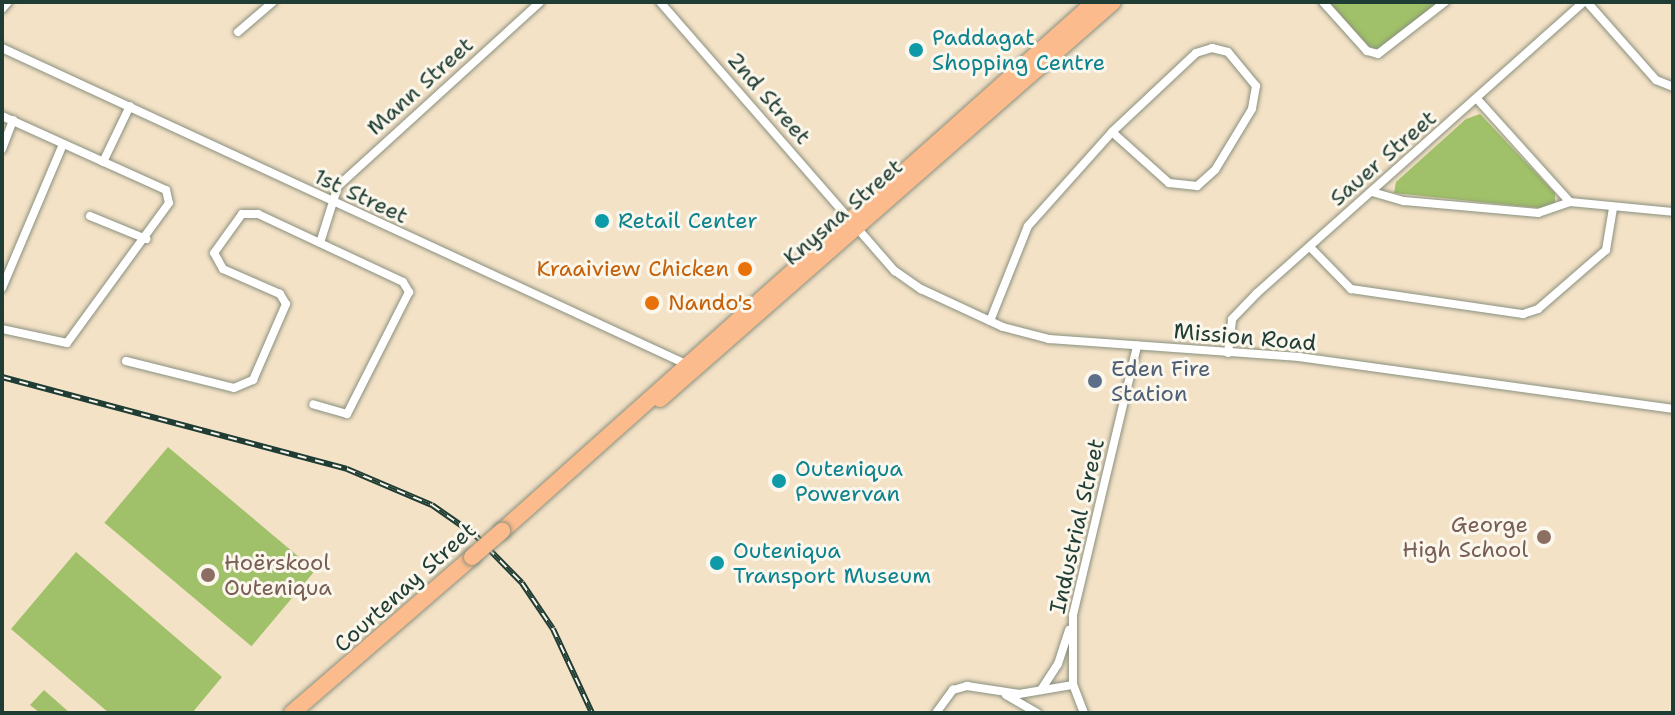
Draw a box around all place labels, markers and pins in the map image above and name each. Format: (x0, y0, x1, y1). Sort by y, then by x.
place label: Paddagat Shopping Centre (932, 24, 1105, 76)
marker: Paddagat Shopping Centre (907, 41, 925, 59)
place label: Retail Center (618, 208, 758, 234)
marker: Retail Center (593, 212, 611, 230)
place label: Kraaiview Chicken (536, 256, 729, 282)
marker: Kraaiview Chicken (736, 260, 754, 278)
place label: Nando's (668, 290, 753, 316)
marker: Nando's (643, 294, 661, 312)
place label: Eden Fire Station (1111, 355, 1210, 406)
marker: Eden Fire Station (1086, 372, 1104, 390)
place label: Outeniqua Powervan (795, 455, 903, 506)
marker: Outeniqua Powervan (770, 472, 788, 490)
place label: George High School (1402, 511, 1528, 562)
marker: George High School (1535, 528, 1553, 546)
place label: Outeniqua Transport Museum (733, 537, 931, 588)
place label: Hoërskool Outeniqua (224, 549, 332, 600)
marker: Outeniqua Transport Museum (708, 554, 726, 572)
marker: Hoërskool Outeniqua (199, 566, 217, 584)

